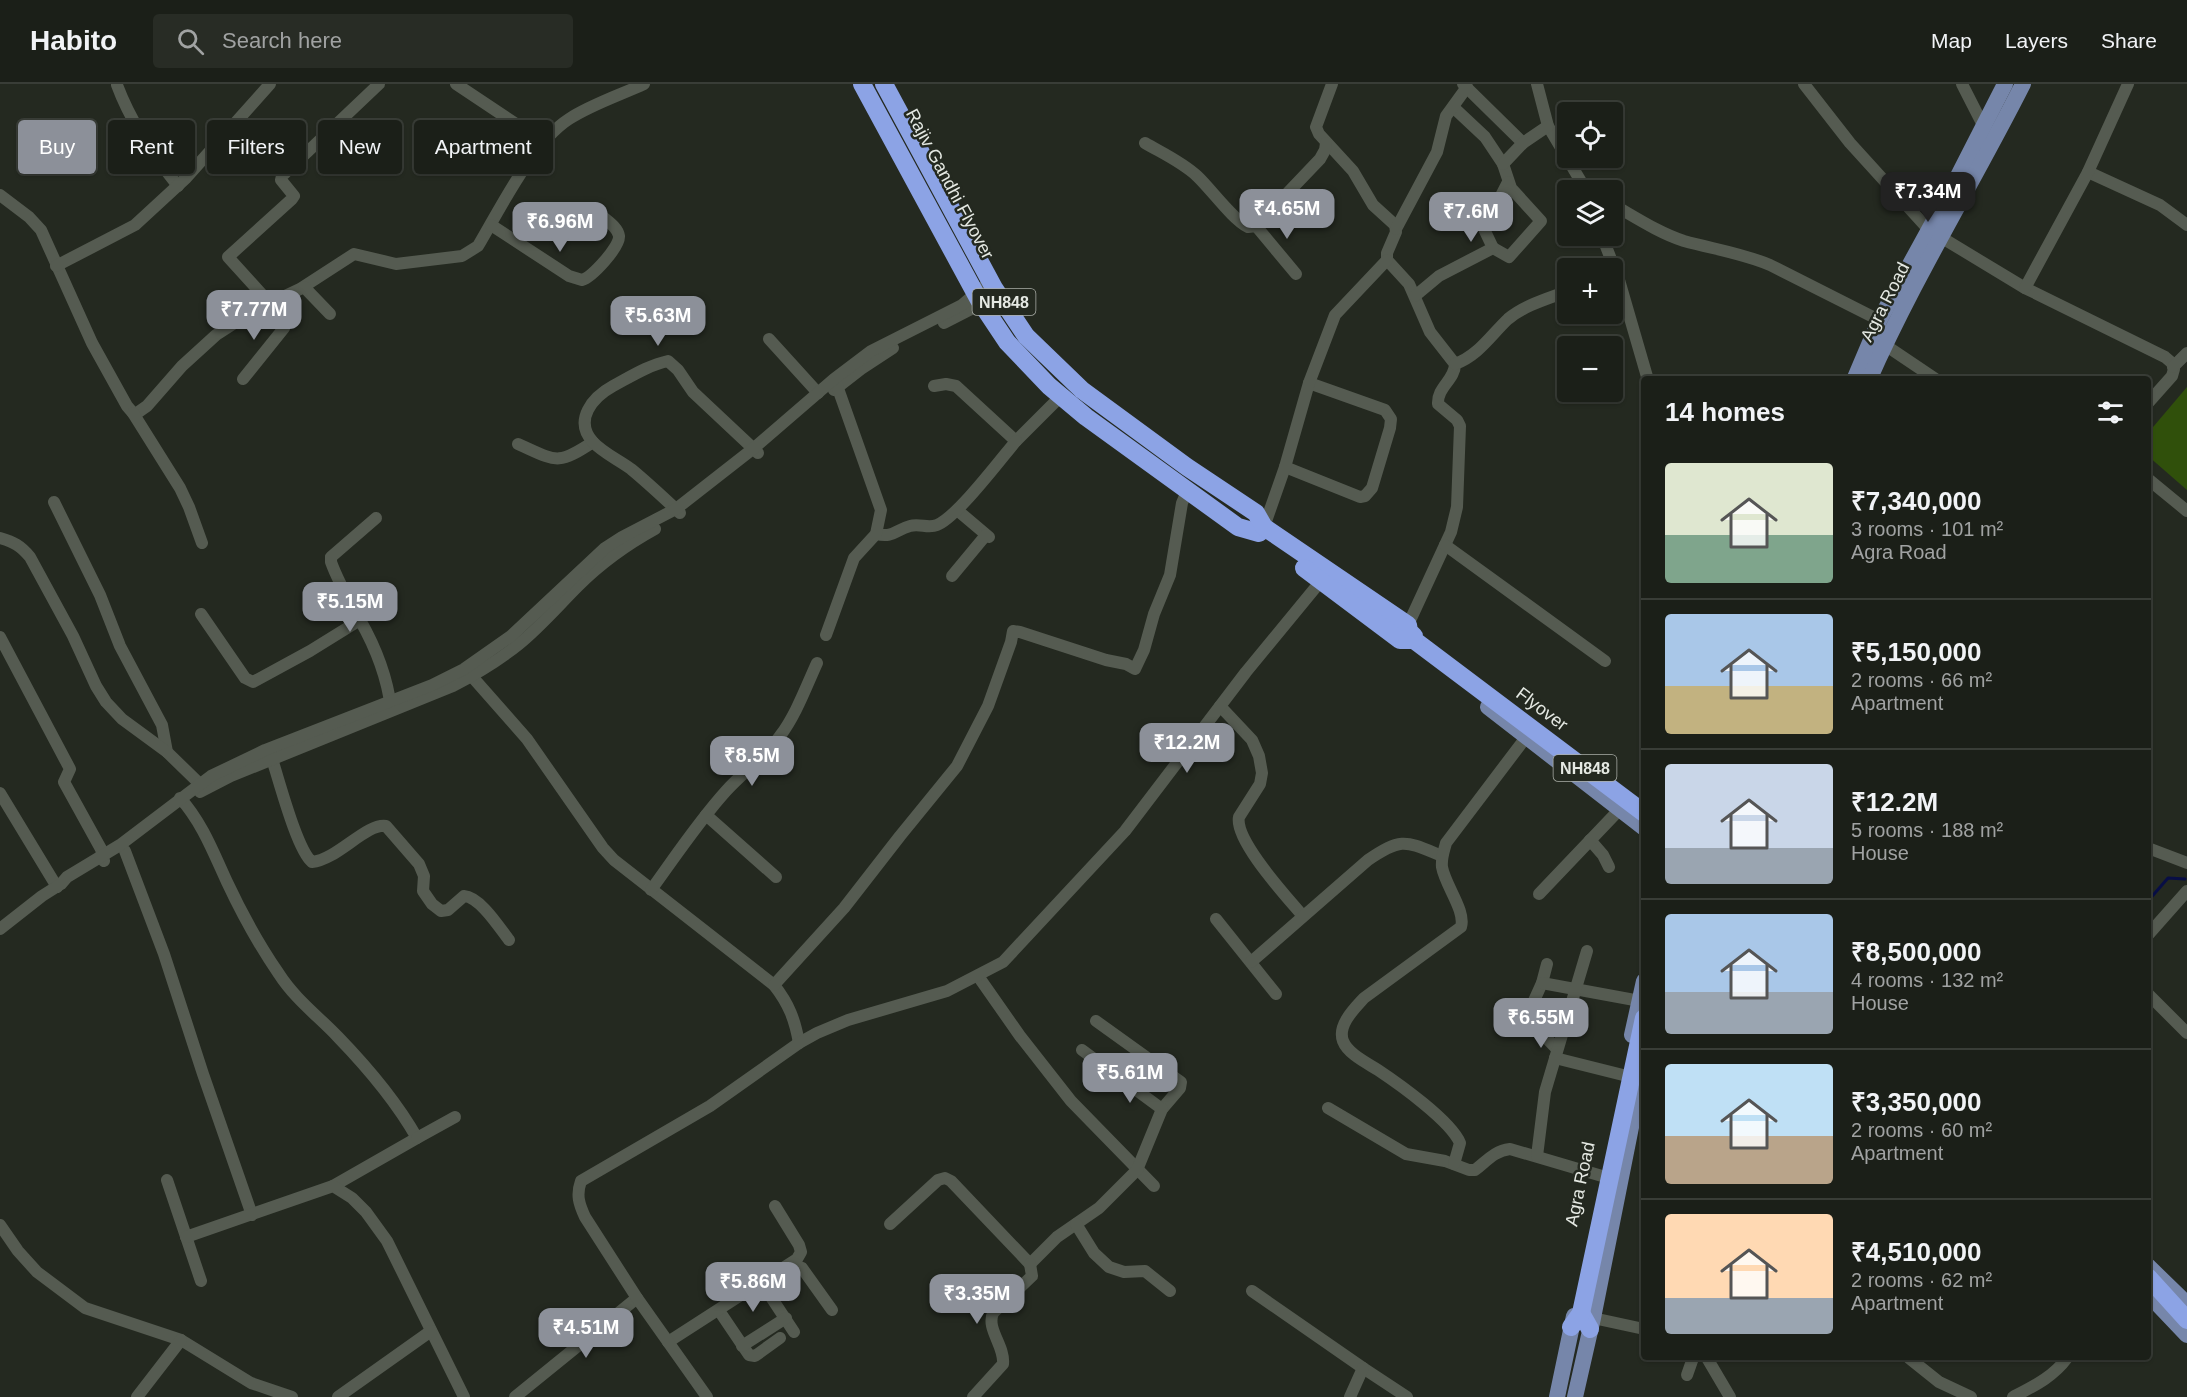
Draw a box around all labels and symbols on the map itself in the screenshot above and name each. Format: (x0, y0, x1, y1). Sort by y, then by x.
street label: Rajiv Gandhi Flyover (902, 106, 998, 262)
pin: ₹7.34M (1879, 172, 1977, 223)
pin: ₹4.65M (1238, 189, 1336, 240)
pin: ₹7.6M (1429, 192, 1513, 243)
pin: ₹6.96M (511, 202, 609, 253)
street label: Agra Road (1857, 259, 1913, 345)
road number: NH848 (972, 289, 1036, 315)
pin: ₹7.77M (205, 290, 303, 341)
pin: ₹5.63M (609, 296, 707, 347)
pin: ₹5.15M (301, 582, 399, 633)
street label: Flyover (1512, 683, 1572, 735)
pin: ₹12.2M (1138, 723, 1236, 774)
pin: ₹8.5M (710, 736, 794, 787)
road number: NH848 (1554, 755, 1616, 781)
pin: ₹6.55M (1492, 998, 1590, 1049)
pin: ₹5.61M (1081, 1053, 1179, 1104)
street label: Agra Road (1561, 1140, 1599, 1228)
pin: ₹5.86M (704, 1262, 802, 1313)
pin: ₹3.35M (928, 1274, 1026, 1325)
pin: ₹4.51M (537, 1308, 635, 1359)

